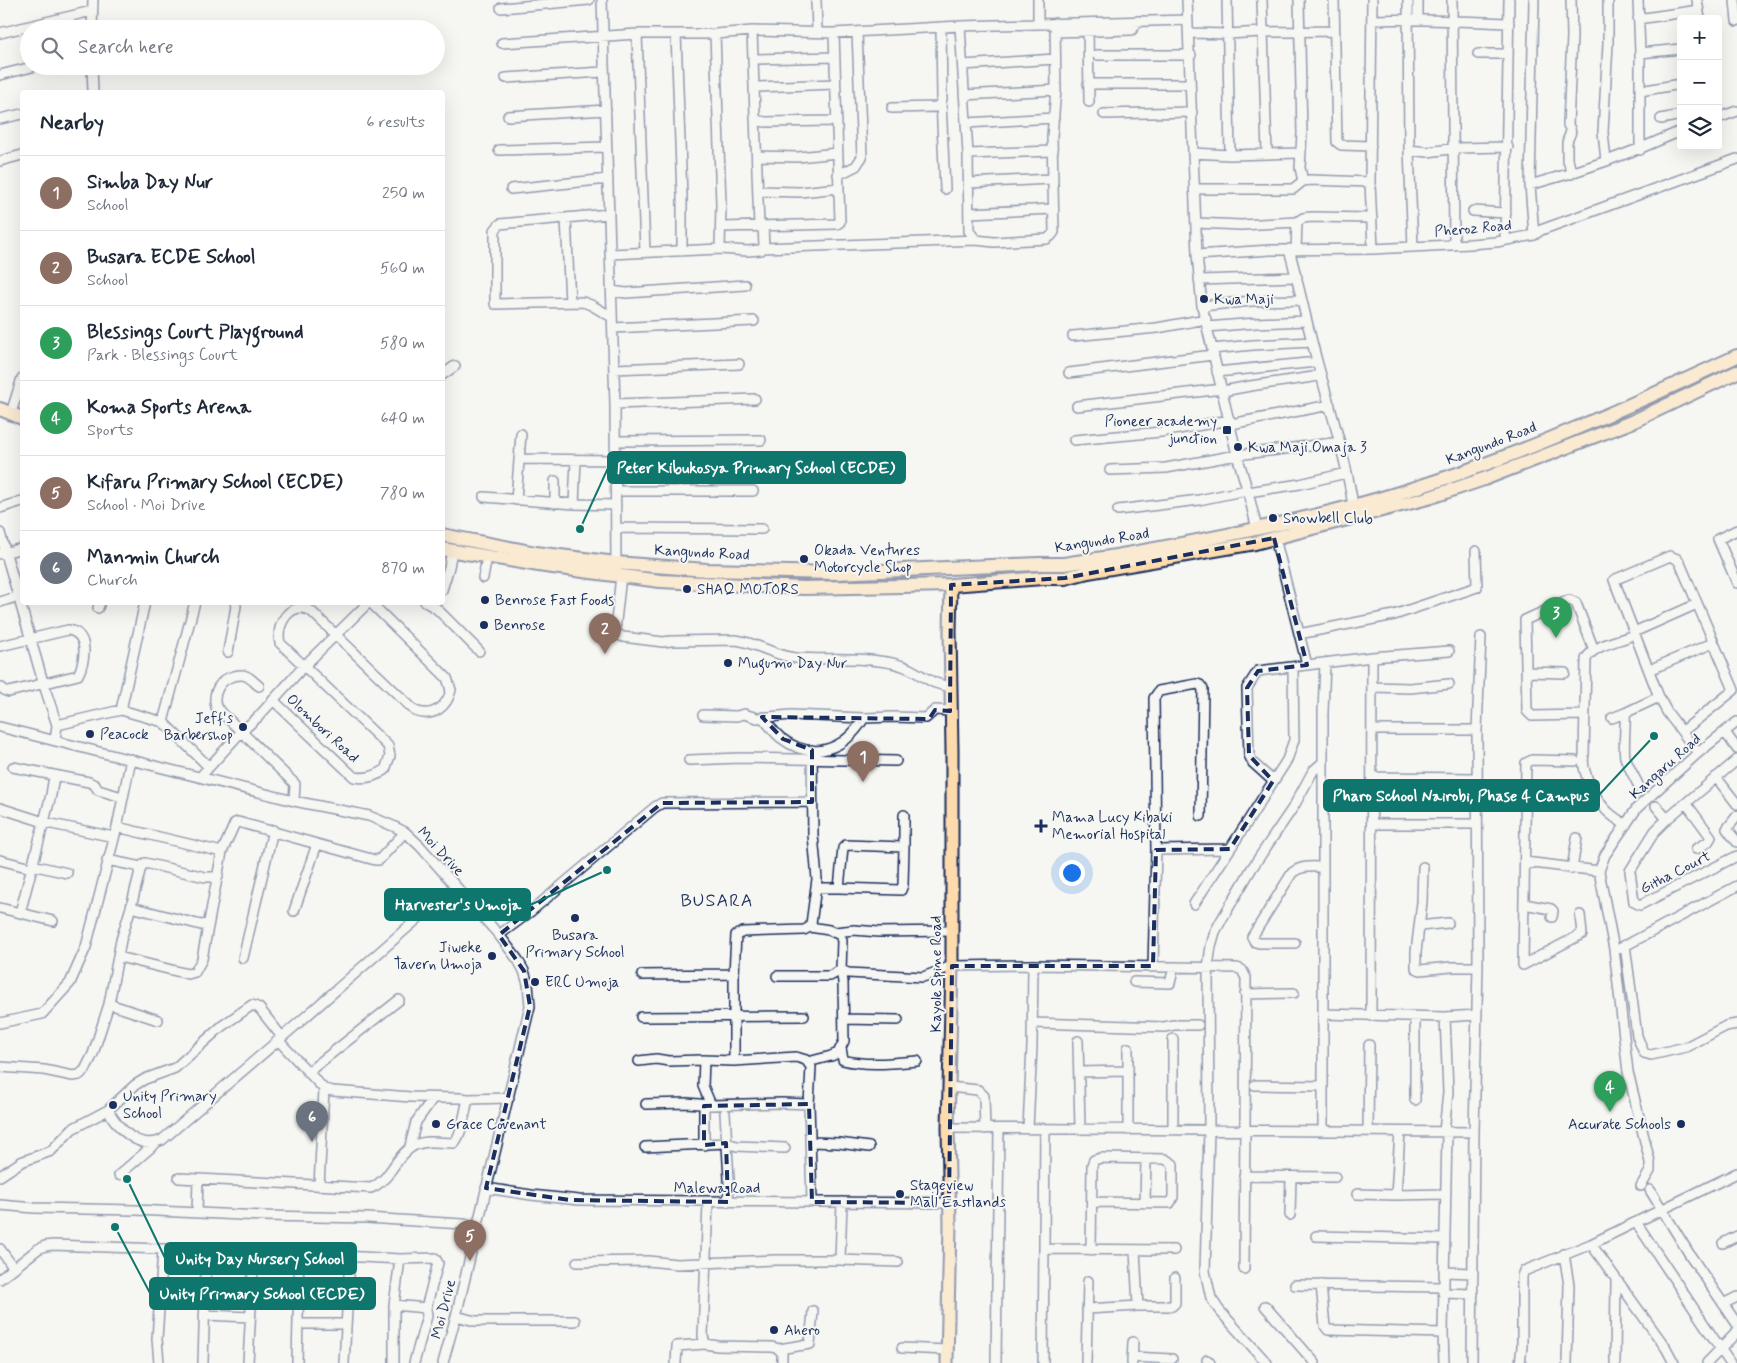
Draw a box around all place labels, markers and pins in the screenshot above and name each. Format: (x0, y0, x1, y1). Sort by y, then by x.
place label: Kwa Maji (1214, 290, 1274, 310)
marker: Kwa Maji (1198, 293, 1210, 305)
place label: Pioneer academy junction (1105, 412, 1217, 449)
marker: Pioneer academy junction (1221, 424, 1233, 436)
place label: Kwa Maji Omaja 3 (1248, 438, 1367, 458)
marker: Kwa Maji Omaja 3 (1232, 441, 1244, 453)
callout: Peter Kibukosya Primary School (ECDE) (608, 452, 905, 483)
place label: Snowbell Club (1283, 509, 1373, 529)
marker: Snowbell Club (1267, 512, 1279, 524)
place label: Okada Ventures Motorcycle Shop (814, 541, 920, 578)
marker: Okada Ventures Motorcycle Shop (798, 553, 810, 565)
place label: SHAQ MOTORS (697, 580, 799, 600)
marker: SHAQ MOTORS (681, 583, 693, 595)
place label: Benrose Fast Foods (495, 591, 614, 611)
marker: Benrose Fast Foods (479, 594, 491, 606)
pin: 3 (1540, 597, 1572, 638)
pin: 2 (589, 613, 621, 654)
place label: Benrose (494, 616, 545, 636)
marker: Benrose (478, 619, 490, 631)
place label: Mugumo Day Nur (738, 654, 847, 675)
marker: Mugumo Day Nur (722, 657, 734, 669)
place label: Jeff's Barbershop (164, 709, 233, 746)
marker: Jeff's Barbershop (237, 721, 249, 733)
place label: Peacock (100, 725, 149, 745)
marker: Peacock (84, 728, 96, 740)
pin: 1 (847, 741, 879, 782)
callout: Pharo School Nairobi, Phase 4 Campus (1324, 780, 1599, 811)
place label: Mama Lucy Kibaki Memorial Hospital (1052, 808, 1172, 845)
marker: Mama Lucy Kibaki Memorial Hospital (1034, 819, 1048, 833)
callout: Harvester's Umoja (385, 889, 530, 920)
marker: Busara Primary School (569, 912, 581, 924)
place label: Busara Primary School (525, 926, 625, 963)
place label: Jiweke Tavern Umoja (394, 938, 482, 975)
marker: Jiweke Tavern Umoja (486, 950, 498, 962)
place label: ERC Umoja (545, 973, 620, 993)
marker: ERC Umoja (529, 976, 541, 988)
pin: 4 (1594, 1071, 1626, 1112)
place label: Unity Primary School (123, 1087, 217, 1124)
marker: Unity Primary School (107, 1099, 119, 1111)
pin: 6 (296, 1101, 328, 1142)
place label: Grace Covenant (446, 1115, 547, 1135)
place label: Accurate Schools (1568, 1115, 1671, 1135)
marker: Grace Covenant (430, 1118, 442, 1130)
marker: Accurate Schools (1675, 1118, 1687, 1130)
place label: Stageview Mall Eastlands (910, 1176, 1006, 1213)
marker: Stageview Mall Eastlands (894, 1188, 906, 1200)
pin: 5 (454, 1220, 486, 1261)
callout: Unity Day Nursery School (165, 1243, 356, 1274)
callout: Unity Primary School (ECDE) (150, 1278, 375, 1309)
place label: Ahero (784, 1321, 820, 1341)
marker: Ahero (768, 1324, 780, 1336)

